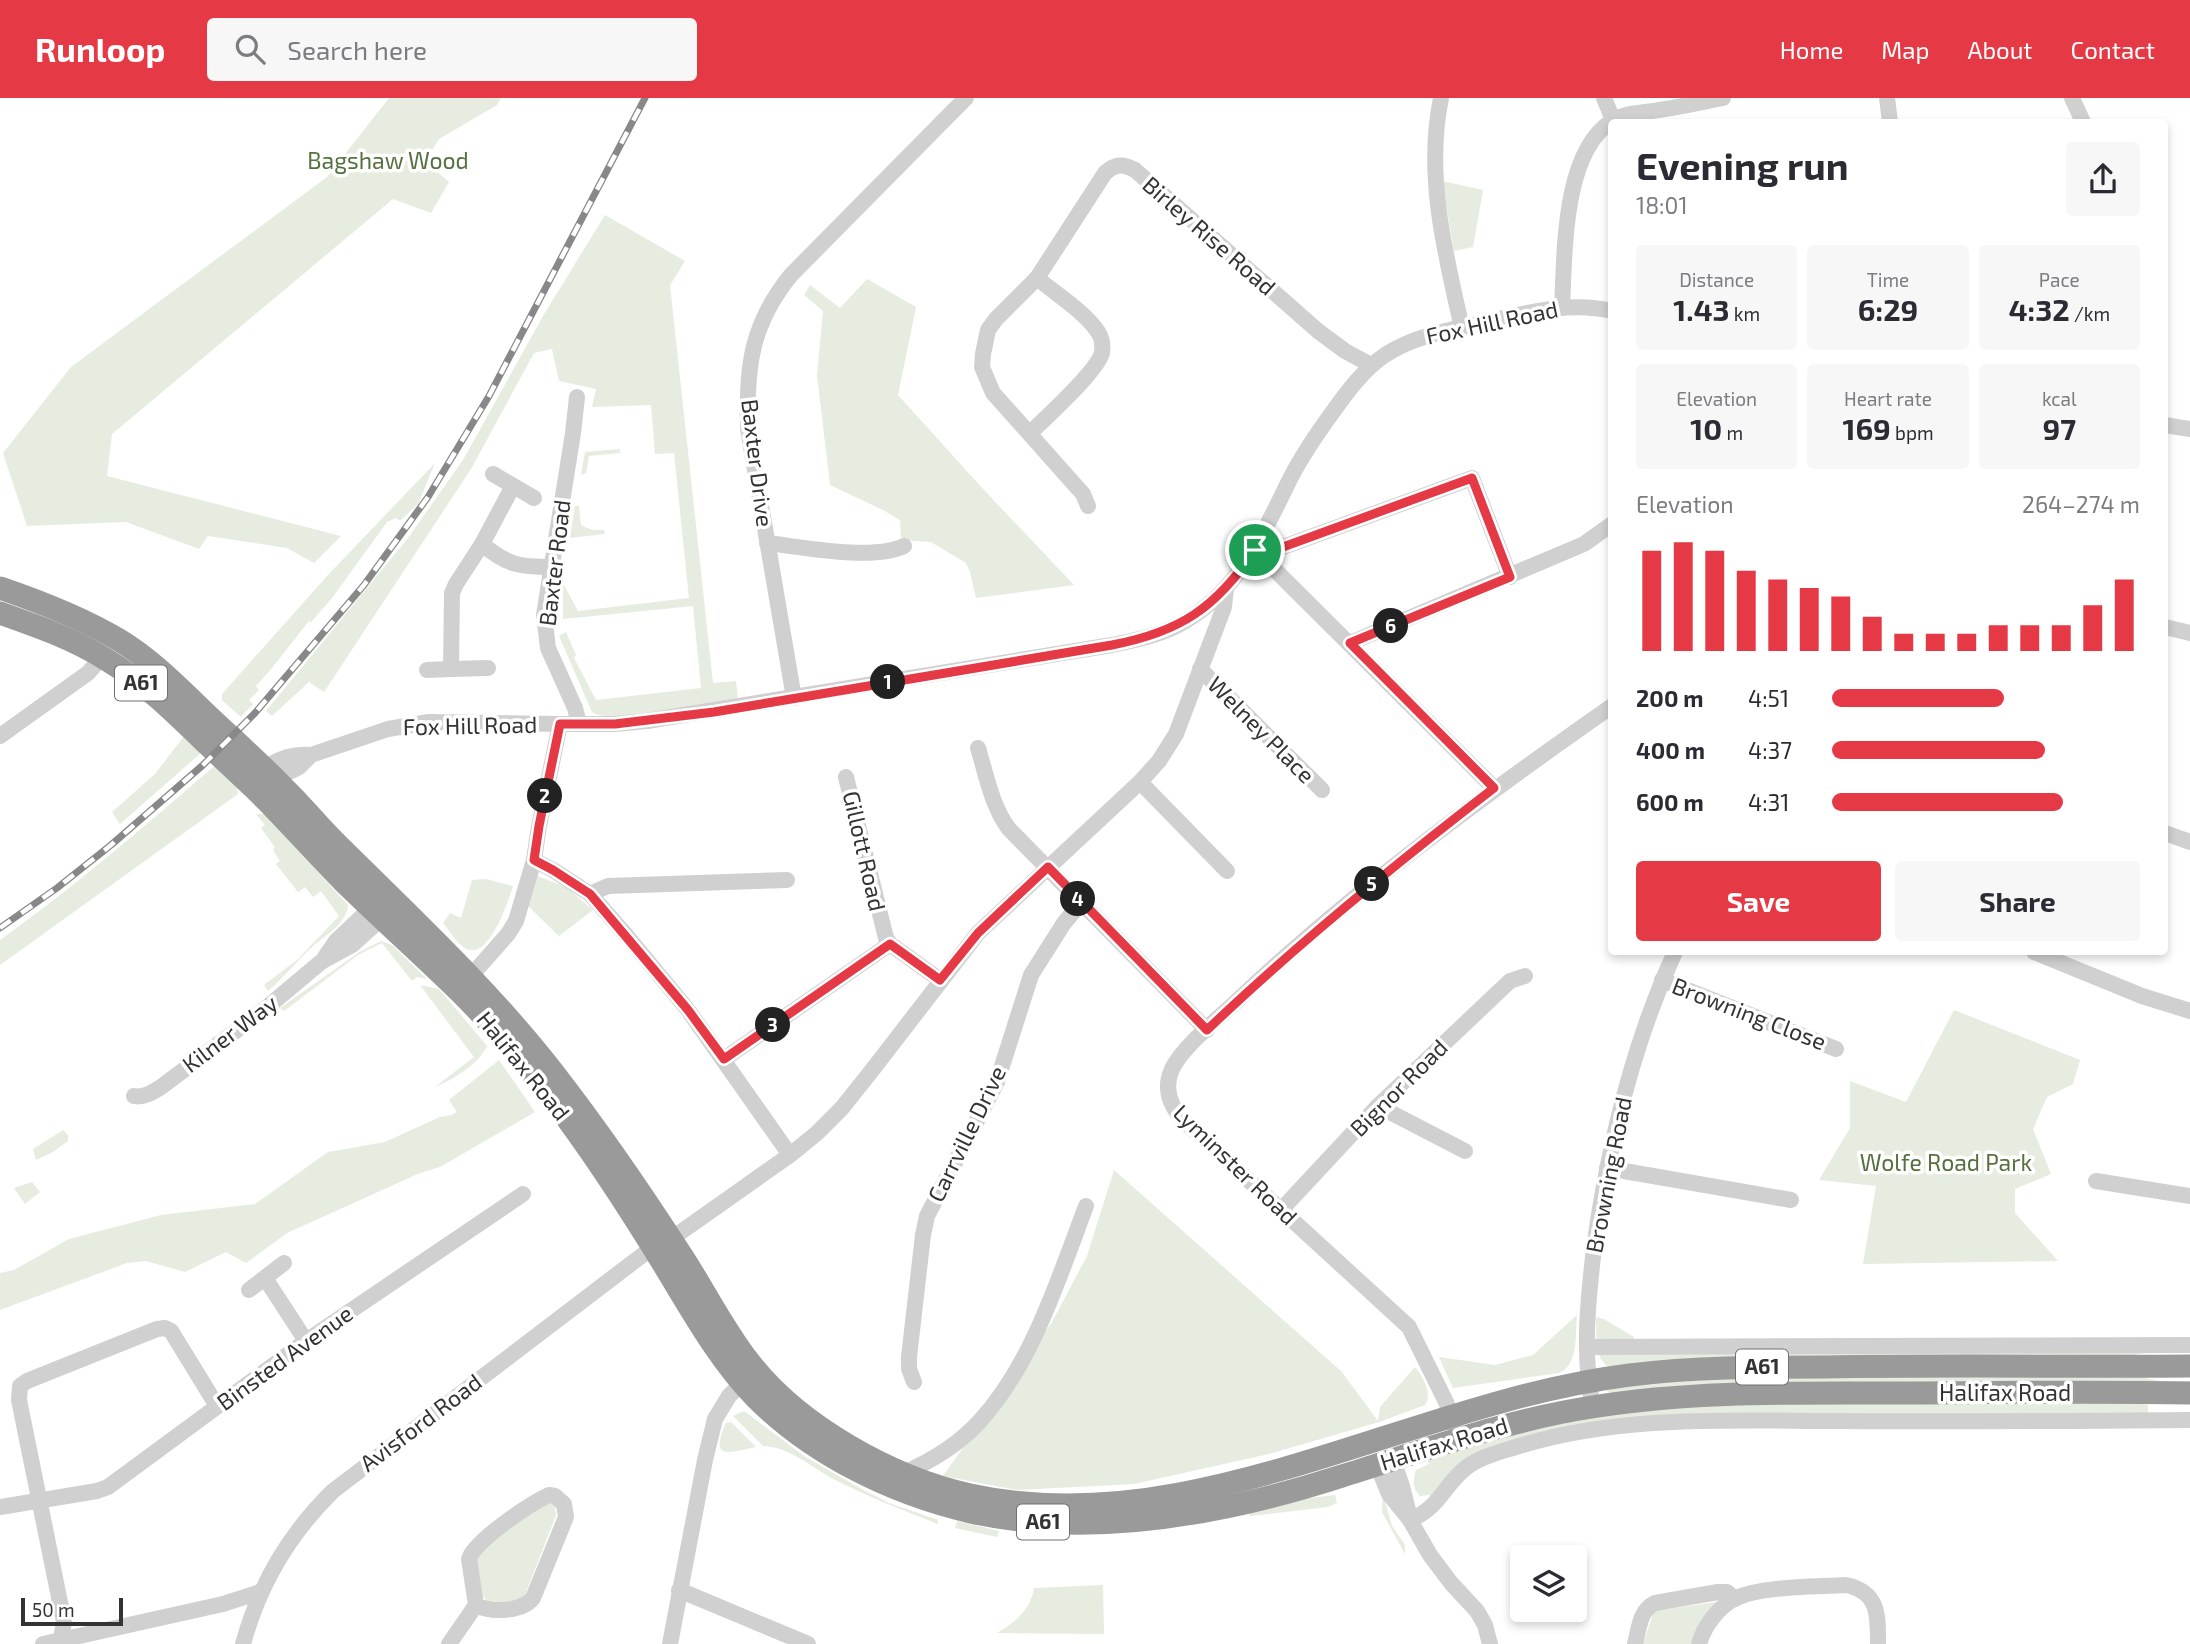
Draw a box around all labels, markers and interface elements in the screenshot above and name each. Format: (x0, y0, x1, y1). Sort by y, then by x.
search box (207, 18, 697, 81)
text: Runloop (35, 29, 165, 69)
icon: search (231, 30, 269, 68)
text: Search here (287, 34, 427, 65)
text: Home (1780, 35, 1843, 64)
text: Map (1881, 35, 1929, 64)
text: About (1967, 35, 2033, 64)
text: Contact (2071, 35, 2155, 64)
text: Evening run (1636, 142, 1849, 188)
button: share (2066, 142, 2140, 216)
park label: Bagshaw Wood (307, 146, 469, 174)
street label: Birley Rise Road (1137, 170, 1282, 301)
text: 18:01 (1636, 191, 1688, 219)
text: Distance (1679, 268, 1754, 291)
text: Time (1867, 268, 1909, 291)
text: Pace (2039, 268, 2080, 291)
text: 1.43 (1673, 291, 1730, 327)
text: 6:29 (1858, 291, 1918, 327)
text: 4:32 (2008, 291, 2070, 327)
street label: Fox Hill Road (1423, 294, 1560, 350)
text: km (1730, 302, 1760, 325)
text: /km (2070, 302, 2110, 325)
text: Elevation (1676, 387, 1757, 410)
text: Heart rate (1844, 387, 1932, 410)
text: kcal (2042, 387, 2077, 410)
street label: Baxter Drive (736, 397, 780, 528)
text: 10 (1690, 410, 1722, 446)
text: 169 (1842, 410, 1891, 446)
text: 97 (2043, 410, 2076, 446)
text: m (1722, 421, 1743, 444)
text: bpm (1891, 421, 1934, 444)
text: Elevation (1636, 490, 1734, 518)
text: 264–274 m (2022, 490, 2140, 518)
street label: Baxter Road (532, 498, 576, 628)
pin (1225, 520, 1285, 580)
icon: arrive (1236, 531, 1274, 569)
pin: 6 (1374, 608, 1408, 644)
text: 6 (1385, 614, 1396, 637)
pin: 1 (870, 664, 906, 700)
road number: A61 (115, 666, 167, 700)
text: 1 (883, 670, 892, 693)
street label: Welney Place (1203, 670, 1321, 788)
text: 200 m (1636, 684, 1704, 712)
text: 4:51 (1748, 684, 1789, 712)
street label: Fox Hill Road (403, 710, 537, 740)
text: 400 m (1636, 736, 1705, 764)
text: 4:37 (1748, 736, 1792, 764)
pin: 2 (528, 778, 562, 814)
text: 2 (539, 784, 550, 807)
street label: Gillott Road (838, 788, 892, 914)
text: 600 m (1636, 788, 1704, 816)
text: 4:31 (1748, 788, 1790, 816)
button: Save (1636, 861, 1881, 941)
button: Share (1895, 861, 2140, 941)
pin: 5 (1354, 866, 1390, 902)
text: 5 (1366, 872, 1377, 895)
pin: 4 (1060, 882, 1096, 916)
text: 4 (1071, 887, 1084, 910)
street label: Browning Close (1668, 971, 1830, 1055)
street label: Kilner Way (176, 988, 282, 1078)
street label: Halifax Road (471, 1005, 576, 1126)
pin: 3 (756, 1007, 790, 1042)
text: 3 (767, 1013, 778, 1036)
street label: Bignor Road (1344, 1033, 1453, 1142)
street label: Carrville Drive (921, 1061, 1011, 1206)
street label: Browning Road (1579, 1094, 1637, 1255)
street label: Lyminster Road (1168, 1098, 1303, 1230)
park label: Wolfe Road Park (1860, 1148, 2032, 1176)
street label: Binsted Avenue (211, 1299, 358, 1416)
road number: A61 (1736, 1350, 1788, 1384)
street label: Avisford Road (354, 1367, 487, 1477)
street label: Halifax Road (1939, 1378, 2071, 1406)
street label: Halifax Road (1376, 1410, 1511, 1476)
road number: A61 (1017, 1504, 1069, 1540)
map controls (1510, 1545, 1587, 1622)
button: layers (1510, 1545, 1587, 1622)
scale bar (21, 1595, 122, 1627)
text: 50 m (32, 1598, 75, 1621)

